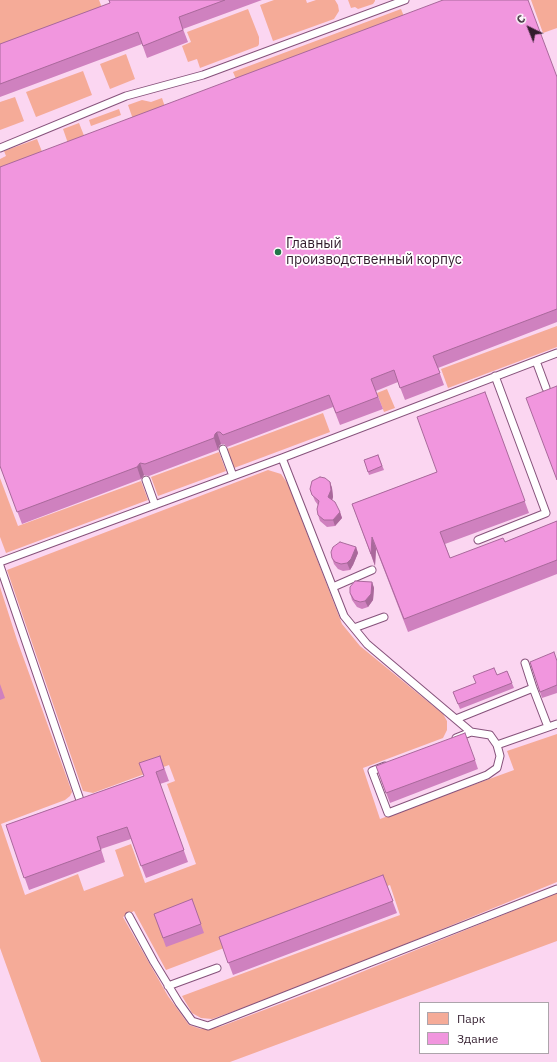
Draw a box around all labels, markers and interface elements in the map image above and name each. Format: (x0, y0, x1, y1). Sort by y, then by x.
north arrow (509, 8, 549, 48)
text: С (513, 12, 528, 27)
place label: Главный производственный корпус (286, 236, 462, 268)
marker: Главный производственный корпус (273, 247, 283, 257)
legend (419, 1002, 549, 1054)
text: Парк (457, 1011, 485, 1026)
text: Здание (457, 1031, 498, 1046)

